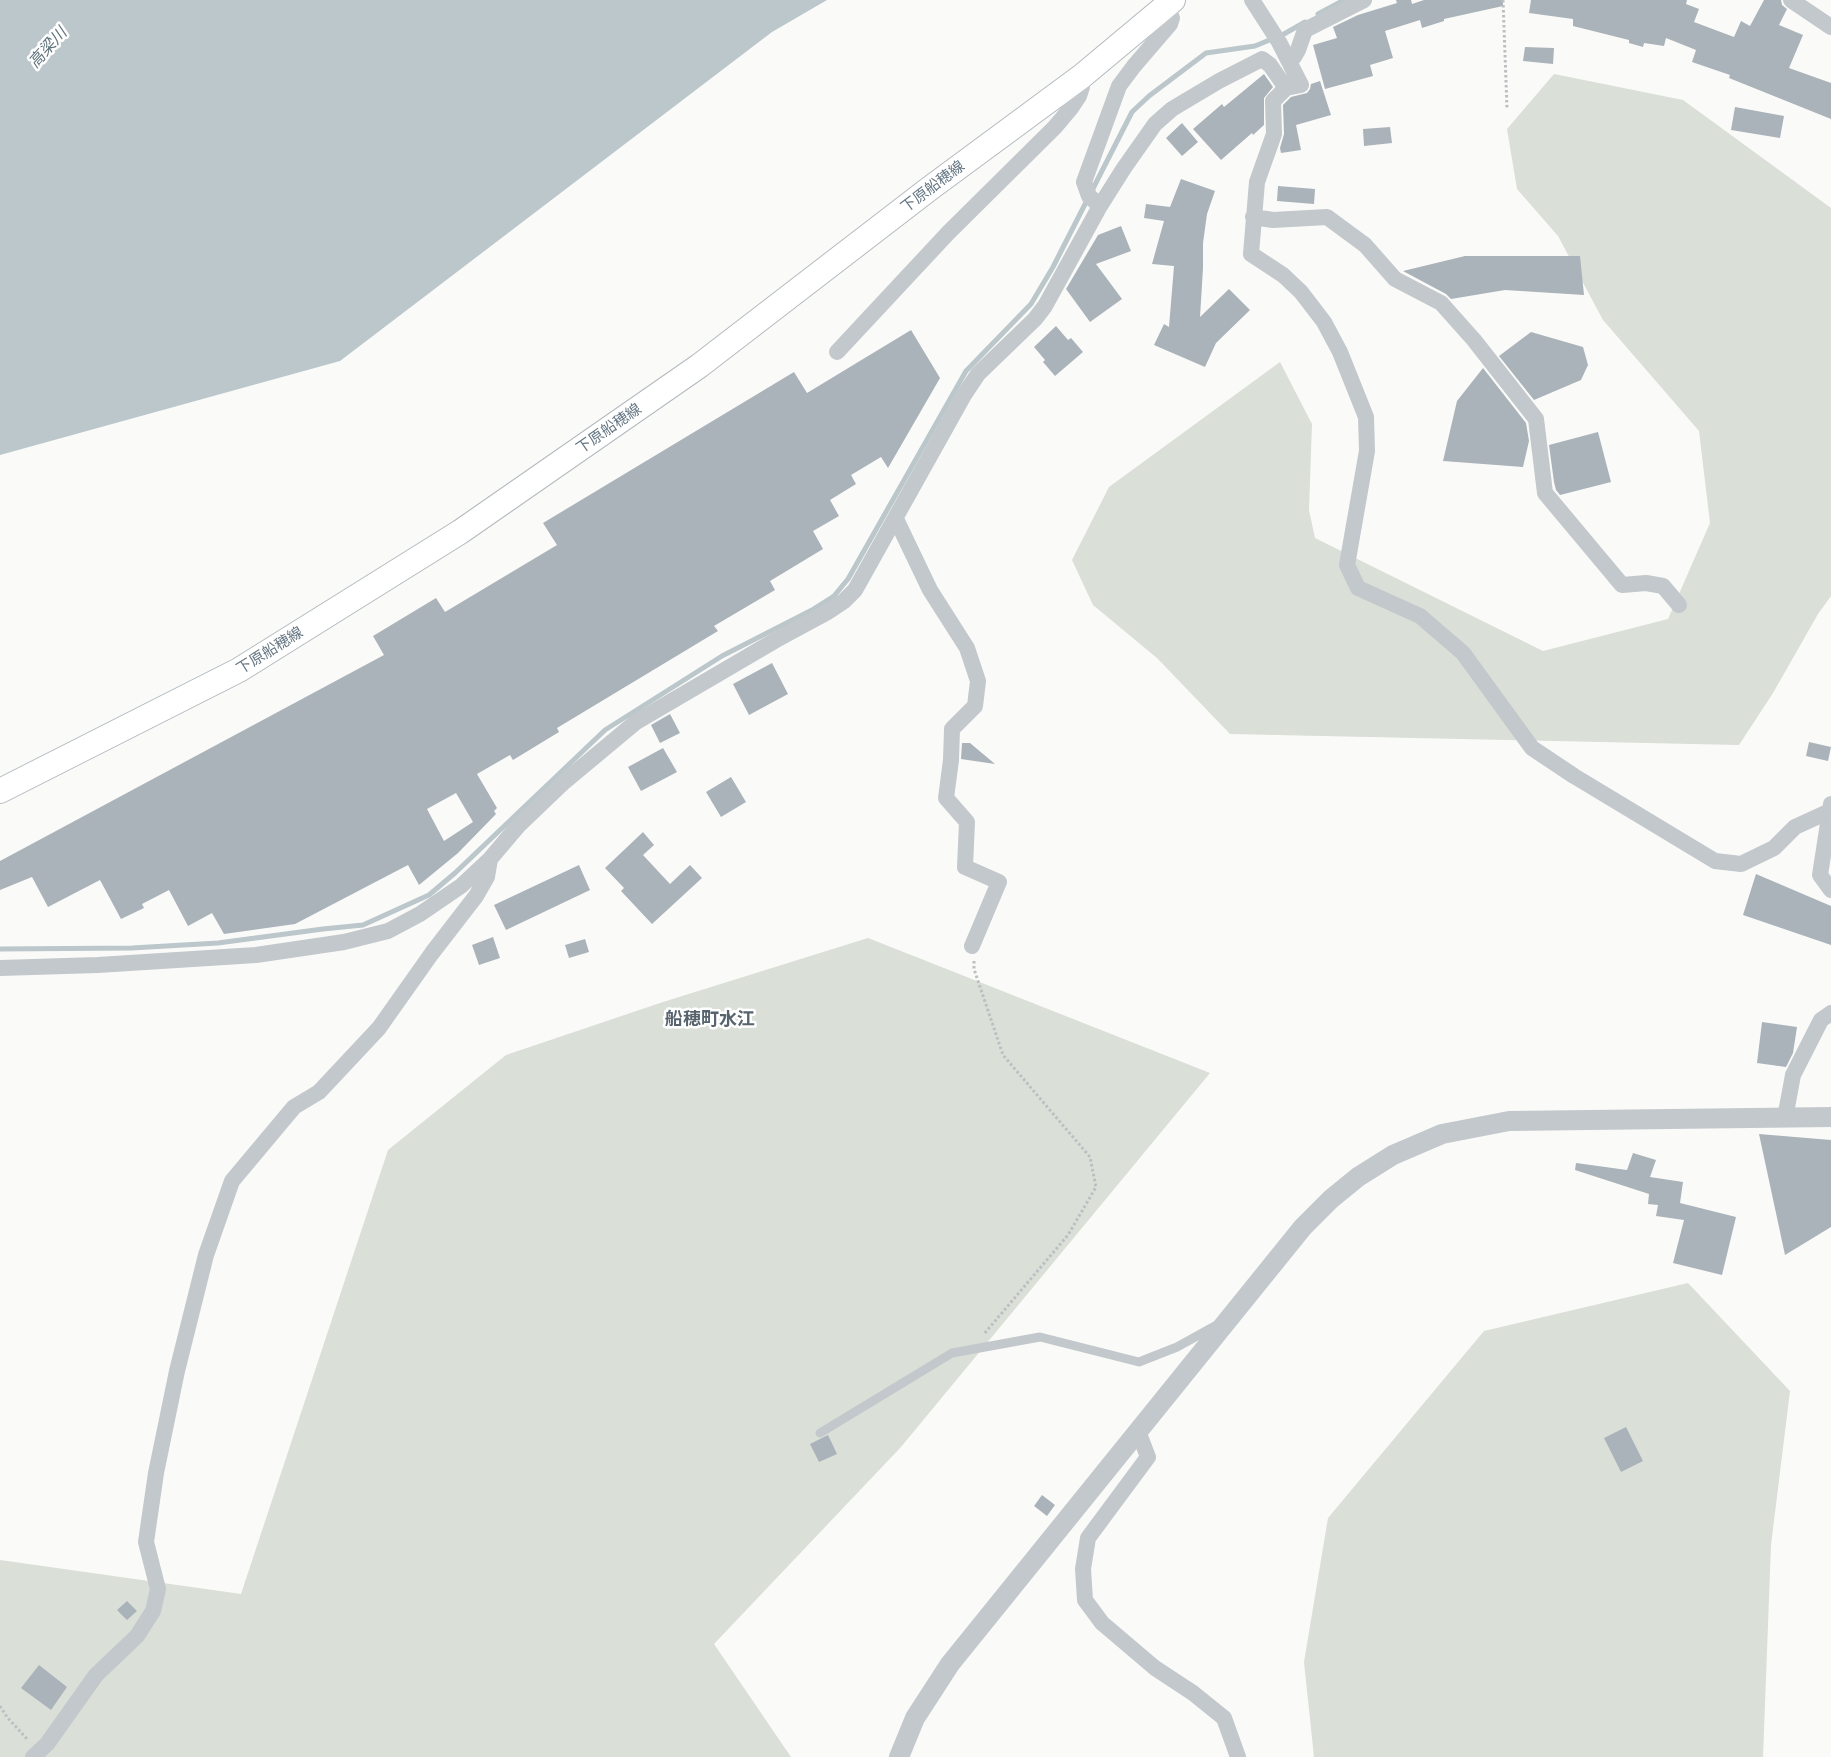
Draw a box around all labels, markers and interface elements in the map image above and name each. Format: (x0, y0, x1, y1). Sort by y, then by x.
water label: 高梁川 (25, 24, 71, 72)
street label: 下原船穂線 (898, 157, 968, 217)
street label: 下原船穂線 (573, 400, 645, 458)
street label: 下原船穂線 (233, 623, 307, 679)
district label: 船穂町水江 (665, 1009, 755, 1031)

